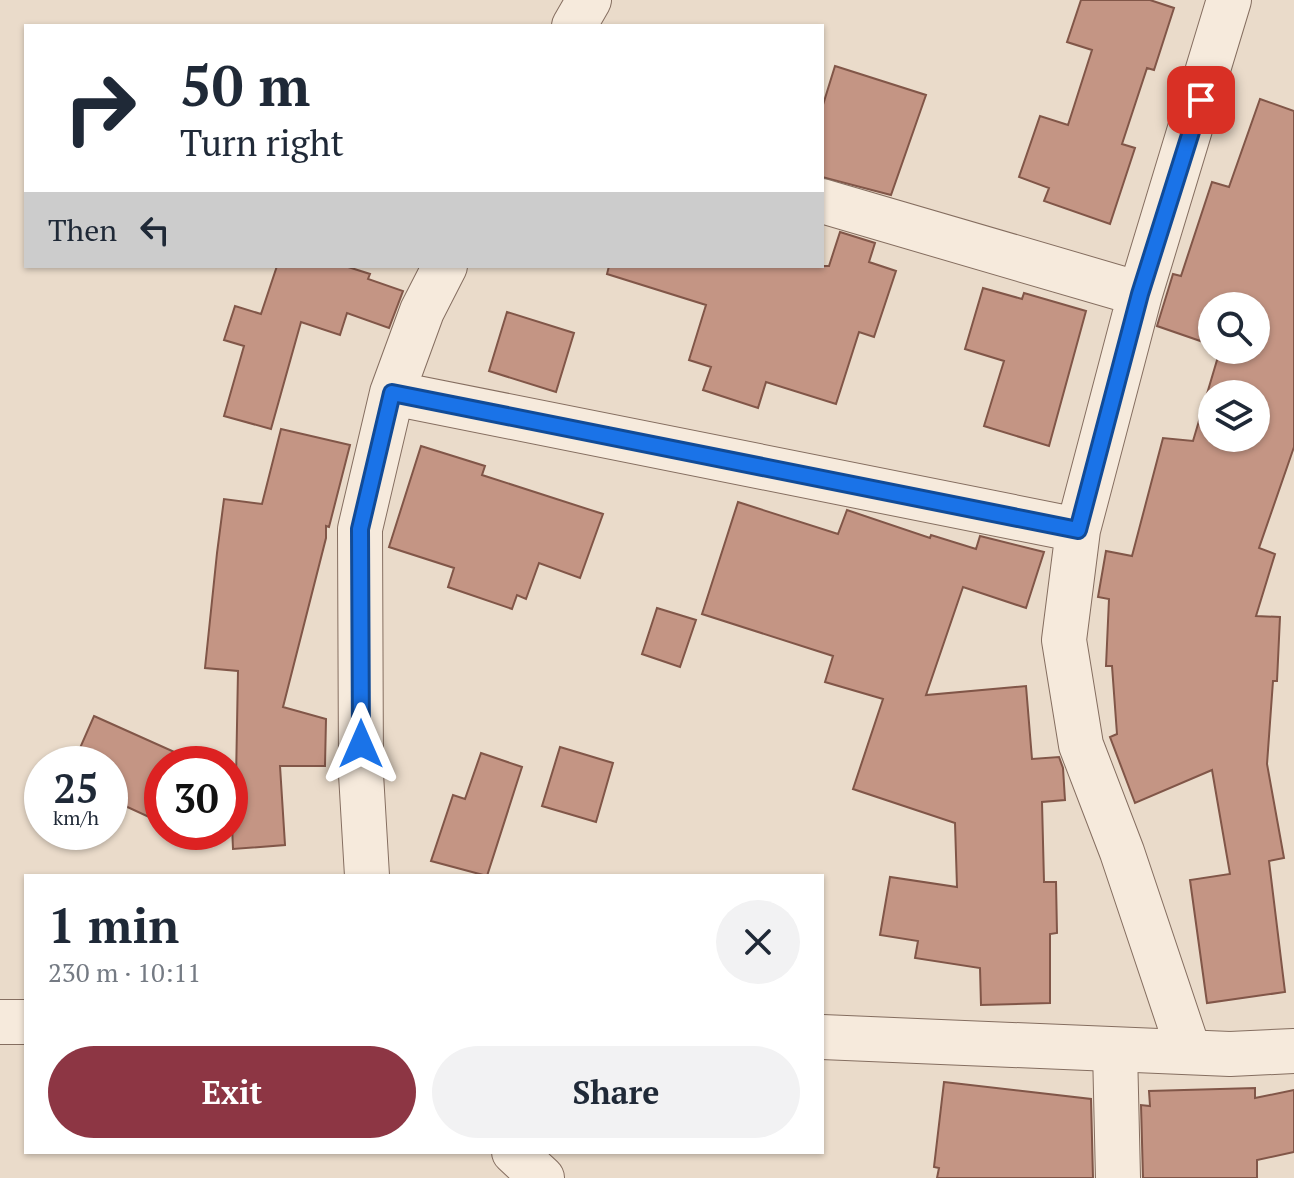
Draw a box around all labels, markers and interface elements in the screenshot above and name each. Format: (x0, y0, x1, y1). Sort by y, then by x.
text: 50 m (180, 48, 310, 122)
icon: right (48, 56, 152, 160)
pin (1167, 66, 1235, 134)
icon: arrive (1179, 78, 1223, 122)
text: Turn right (180, 119, 344, 166)
icon: left (133, 208, 177, 252)
text: Then (48, 210, 117, 250)
map controls (1198, 292, 1270, 452)
button: search (1198, 292, 1270, 364)
button: layers (1198, 380, 1270, 452)
position arrow (319, 702, 403, 786)
speed limit sign: 30 (144, 746, 248, 850)
text: 25 (53, 761, 99, 814)
text: km/h (53, 804, 99, 831)
text: 1 min (48, 893, 179, 957)
button: close (716, 900, 800, 984)
text: 230 m · 10:11 (48, 955, 201, 989)
button: Exit (48, 1046, 416, 1138)
button: Share (432, 1046, 800, 1138)

